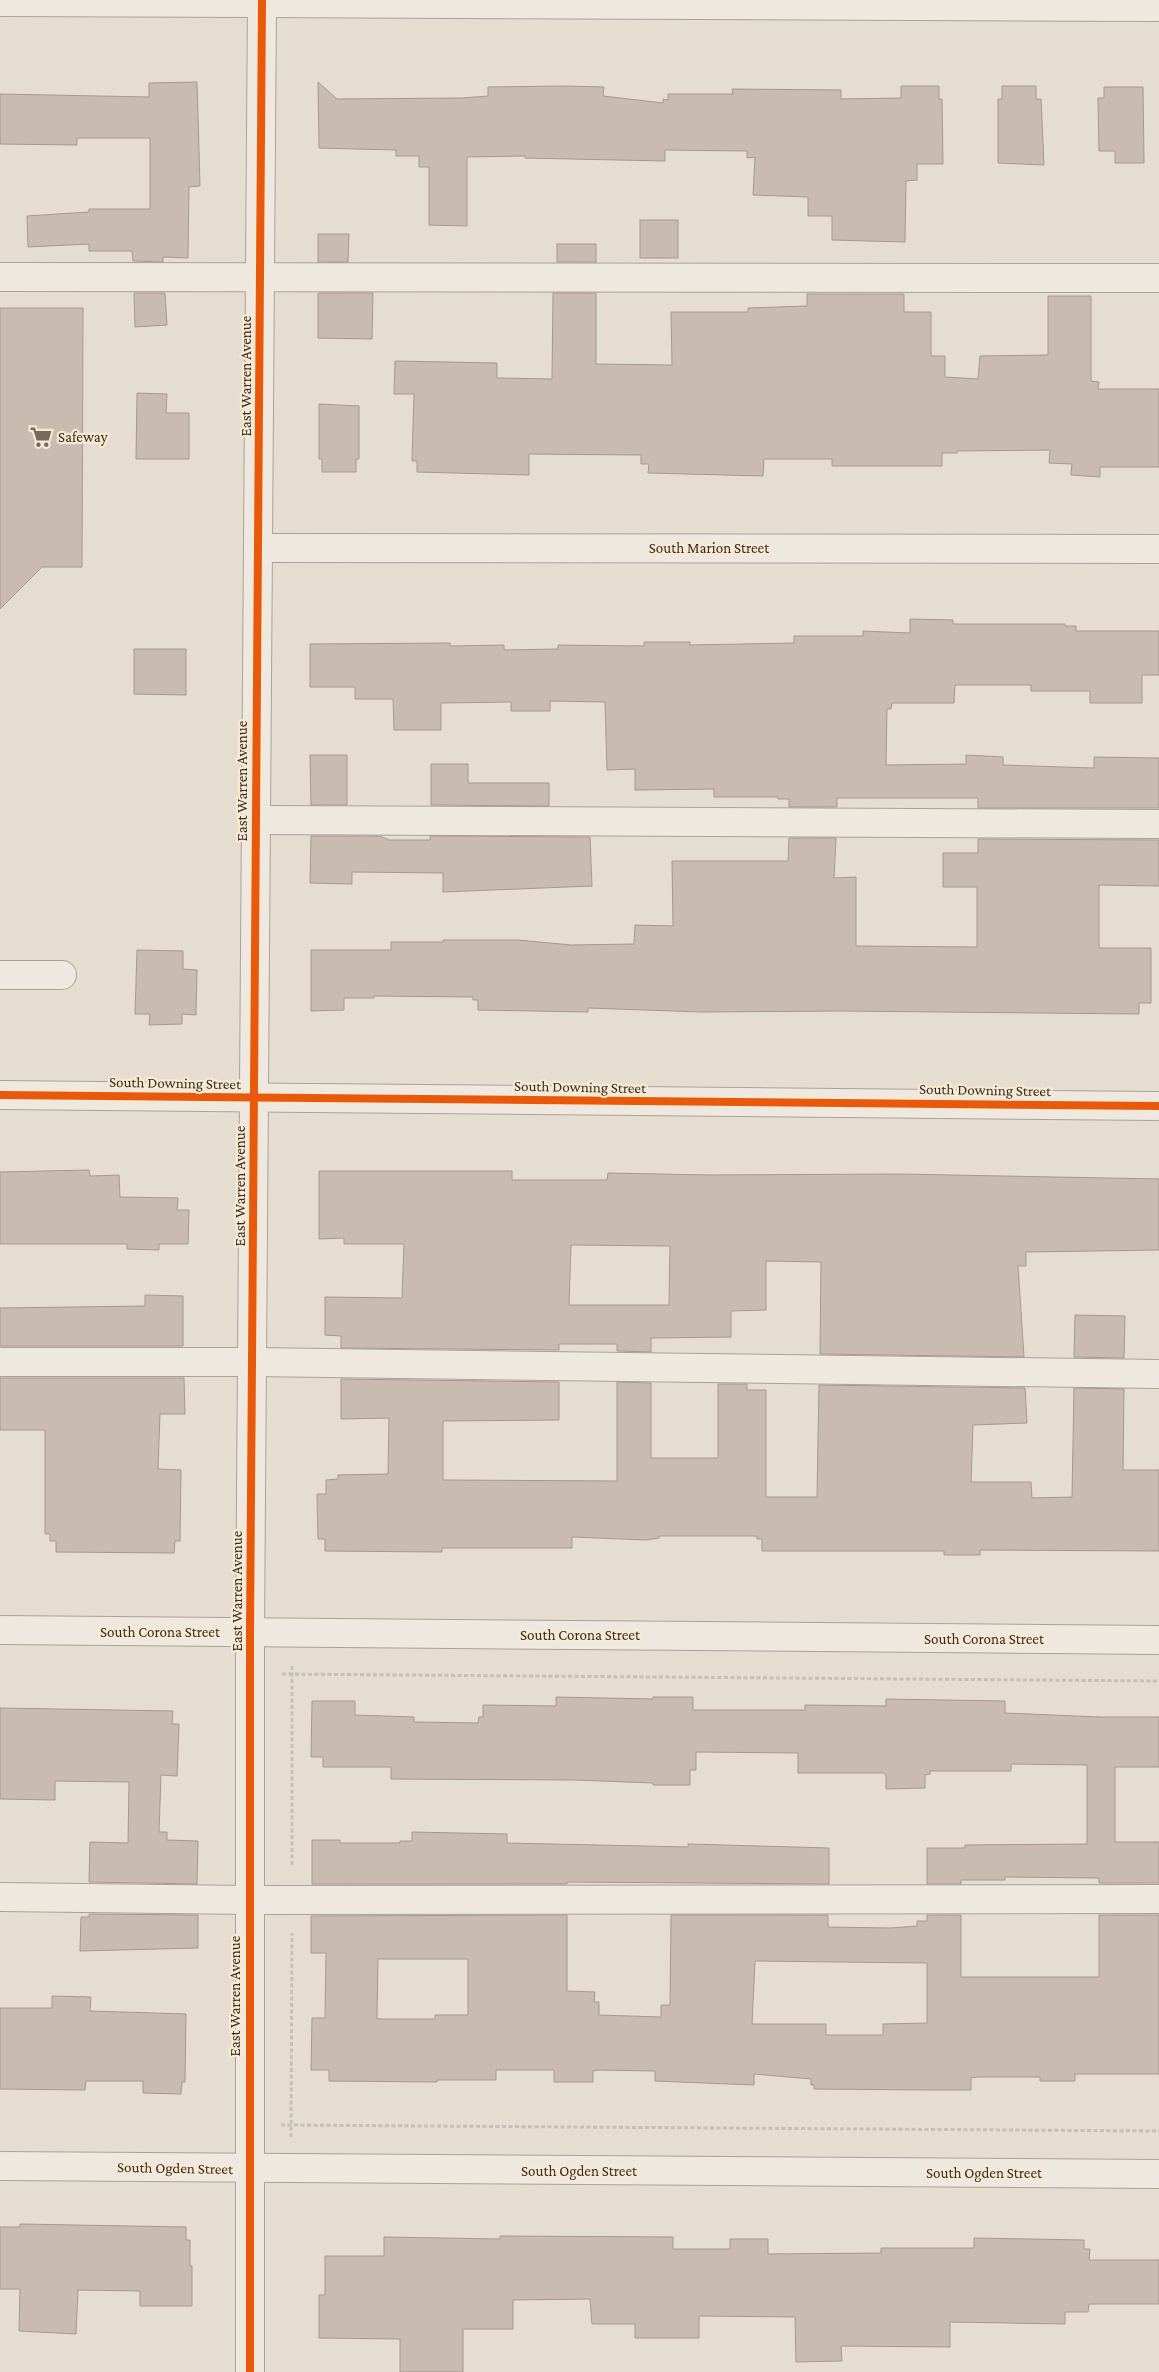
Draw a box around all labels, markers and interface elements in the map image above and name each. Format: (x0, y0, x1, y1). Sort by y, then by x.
street label: East Warren Avenue (238, 315, 254, 436)
supermarket icon: Safeway (28, 424, 54, 450)
place label: Safeway (58, 429, 108, 446)
street label: South Marion Street (649, 540, 770, 556)
street label: East Warren Avenue (234, 720, 250, 841)
street label: South Downing Street (109, 1074, 242, 1093)
street label: South Downing Street (514, 1078, 647, 1097)
street label: South Downing Street (919, 1081, 1052, 1100)
street label: East Warren Avenue (232, 1125, 248, 1246)
street label: East Warren Avenue (229, 1530, 245, 1651)
street label: South Corona Street (100, 1624, 221, 1640)
street label: South Corona Street (520, 1627, 641, 1643)
street label: South Corona Street (924, 1631, 1045, 1647)
street label: East Warren Avenue (227, 1935, 243, 2056)
street label: South Ogden Street (117, 2159, 234, 2178)
street label: South Ogden Street (521, 2163, 638, 2180)
street label: South Ogden Street (926, 2165, 1043, 2182)

